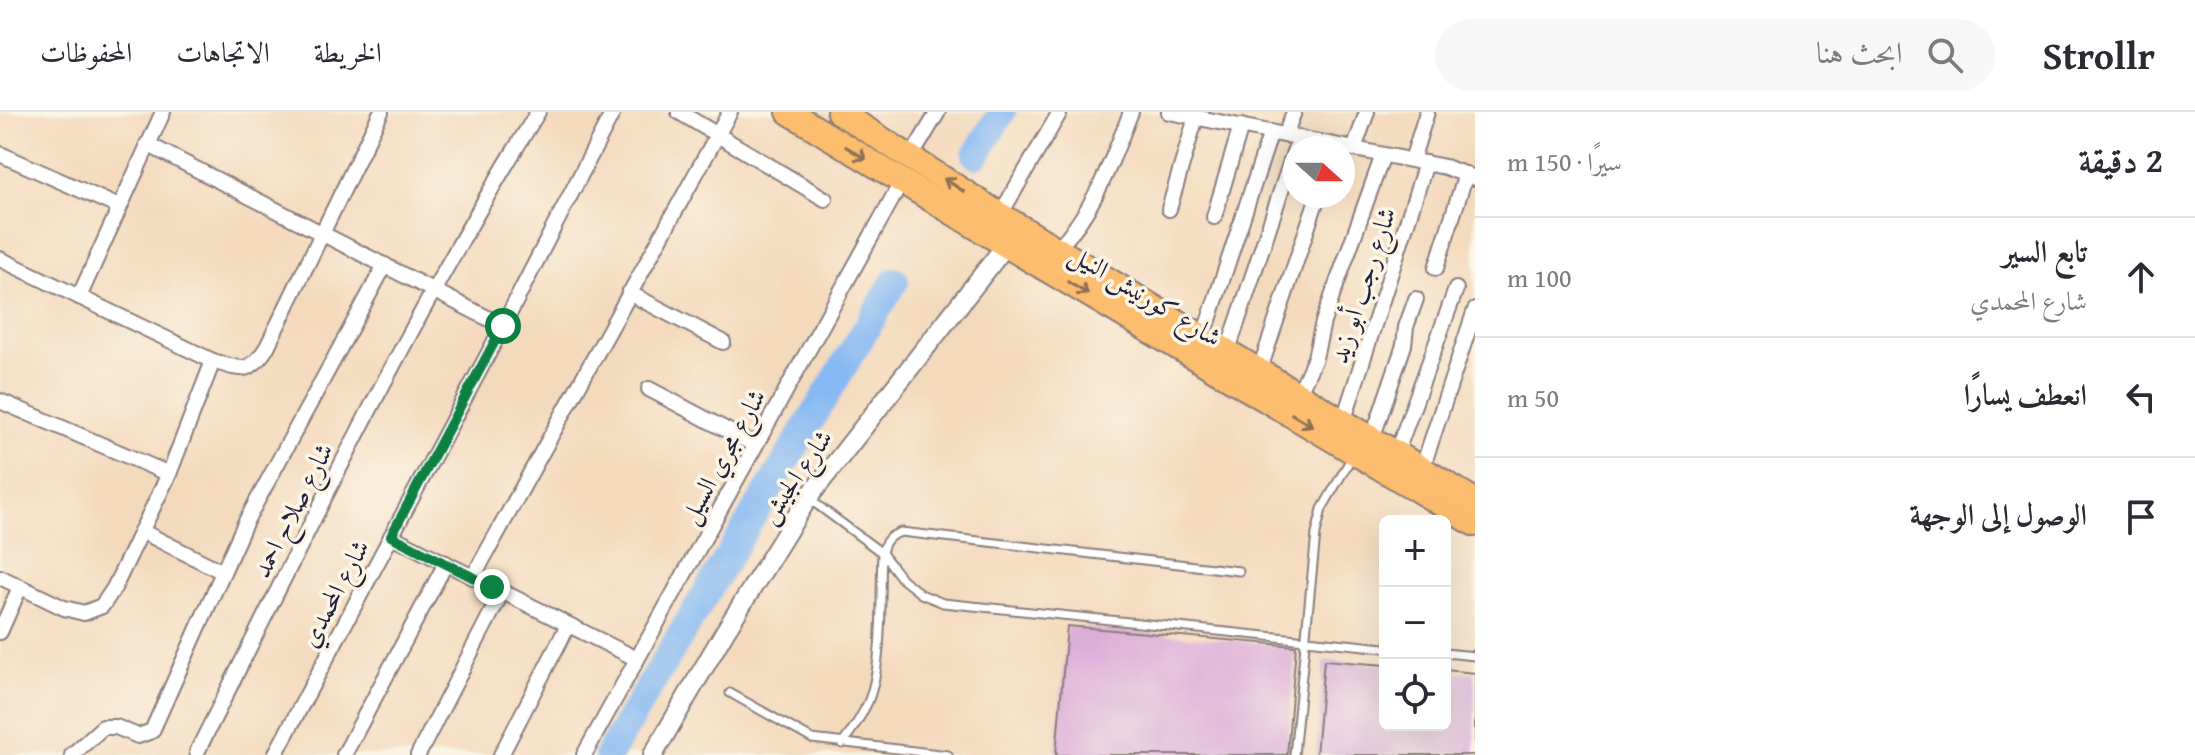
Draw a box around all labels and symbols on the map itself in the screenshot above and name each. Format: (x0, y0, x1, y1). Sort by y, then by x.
north arrow (1283, 136, 1355, 208)
one-way arrow (844, 145, 867, 161)
one-way arrow (943, 176, 965, 193)
street label: شارع رجب أبو زيد (1318, 202, 1408, 369)
street label: شارع كورنيش النيل (1061, 234, 1230, 358)
one-way arrow (1066, 280, 1089, 296)
route start (485, 308, 521, 344)
street label: شارع مجري السيل (669, 381, 778, 532)
one-way arrow (1290, 412, 1313, 428)
street label: شارع الجيش (748, 421, 844, 533)
street label: شارع صلاح احمد (241, 436, 347, 587)
street label: شارع المحمدي (289, 532, 381, 655)
route end (474, 569, 510, 605)

